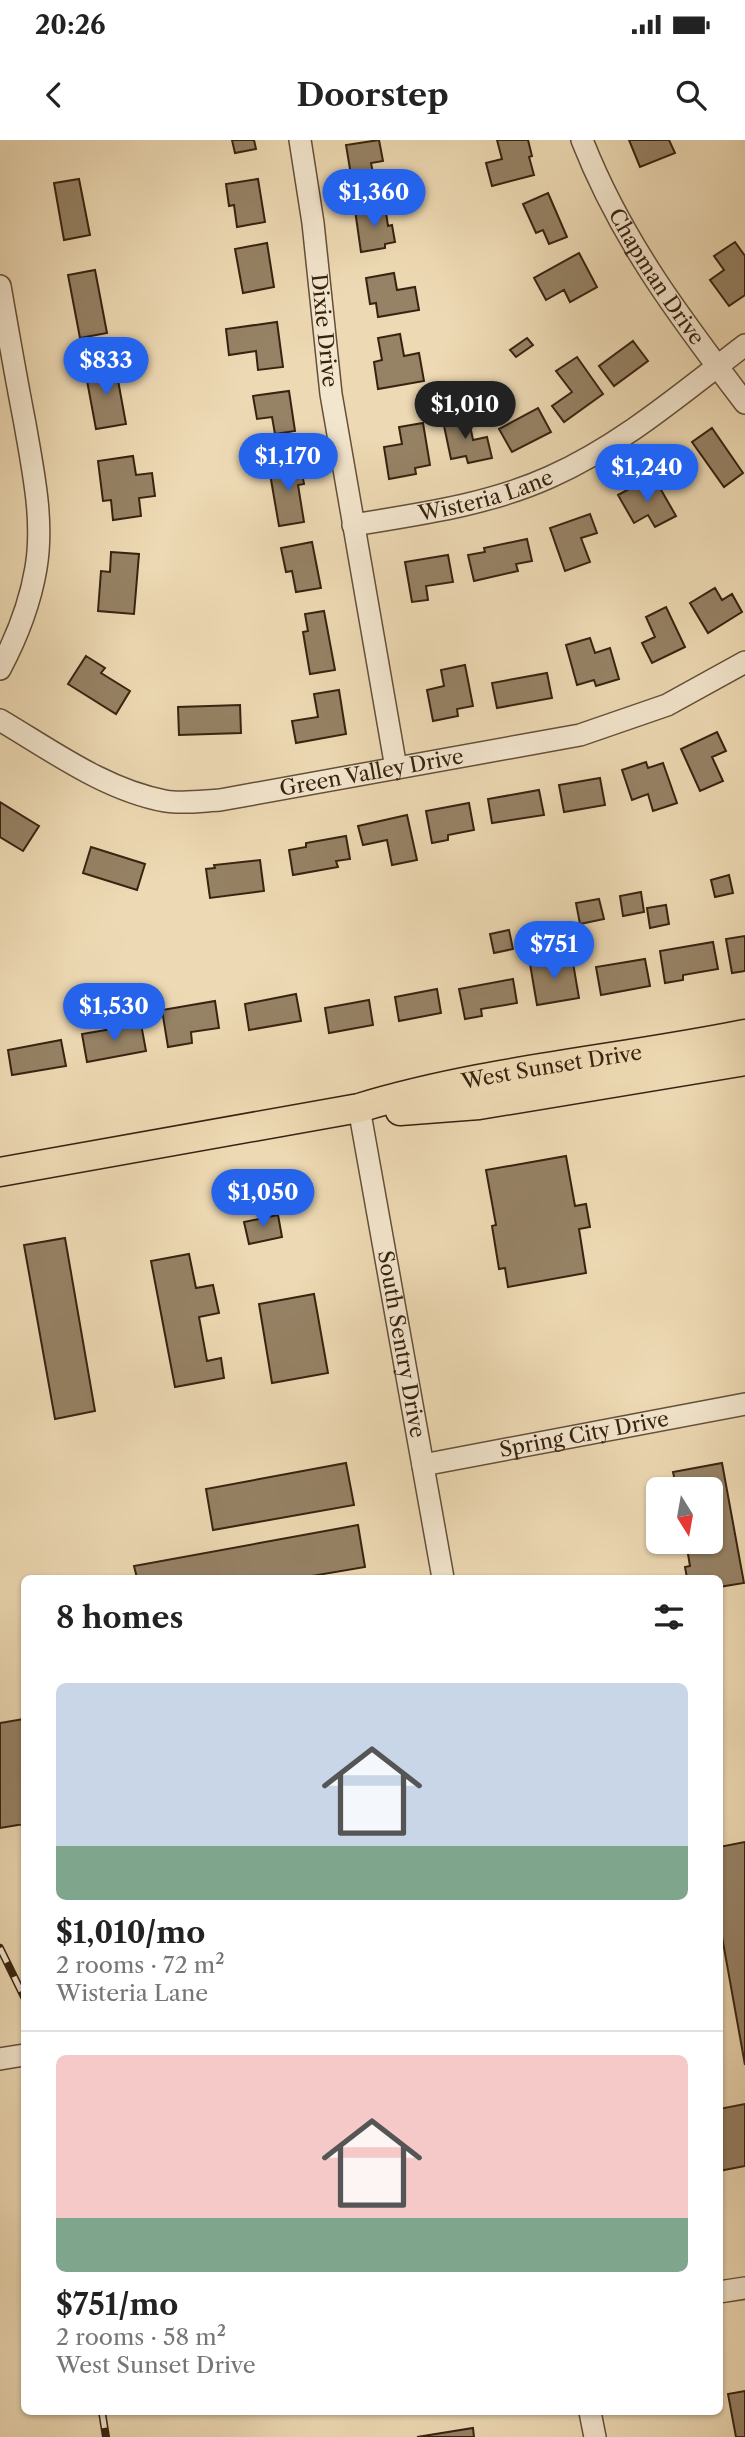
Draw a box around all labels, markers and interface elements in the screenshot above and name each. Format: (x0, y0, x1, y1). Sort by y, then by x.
text: 20:26 (35, 9, 106, 41)
text: Doorstep (296, 75, 449, 114)
icon: back (35, 76, 73, 114)
icon: search (672, 76, 710, 114)
pin: $1,360 (317, 169, 431, 229)
text: $1,360 (339, 178, 409, 206)
street label: Chapman Drive (604, 204, 710, 350)
street label: Dixie Drive (306, 272, 343, 388)
pin: $833 (65, 338, 147, 397)
text: $833 (79, 346, 133, 374)
pin: $1,010 (408, 382, 522, 441)
text: $1,010 (431, 390, 499, 418)
pin: $1,170 (231, 434, 345, 493)
text: $1,170 (255, 442, 321, 470)
pin: $1,240 (590, 444, 704, 504)
text: $1,240 (611, 453, 683, 481)
street label: Wisteria Lane (415, 464, 557, 526)
street label: Green Valley Drive (278, 743, 465, 801)
pin: $751 (513, 922, 595, 981)
text: $751 (530, 930, 578, 958)
pin: $1,530 (57, 984, 171, 1043)
text: $1,530 (79, 992, 149, 1020)
street label: West Sunset Drive (459, 1039, 644, 1094)
pin: $1,050 (206, 1170, 320, 1229)
text: $1,050 (227, 1178, 299, 1206)
street label: South Sentry Drive (373, 1249, 431, 1440)
street label: Spring City Drive (497, 1406, 671, 1462)
north arrow (646, 1477, 723, 1554)
map controls (646, 1477, 723, 1554)
icon: filters (650, 1598, 688, 1636)
text: 8 homes (56, 1599, 183, 1636)
icon: home (309, 1728, 435, 1854)
text: $1,010/mo (56, 1914, 205, 1951)
text: 2 rooms · 72 m² (56, 1951, 225, 1979)
text: Wisteria Lane (56, 1979, 208, 2007)
icon: home (309, 2100, 435, 2226)
text: $751/mo (56, 2286, 178, 2323)
text: 2 rooms · 58 m² (56, 2323, 226, 2351)
text: West Sunset Drive (56, 2351, 256, 2379)

